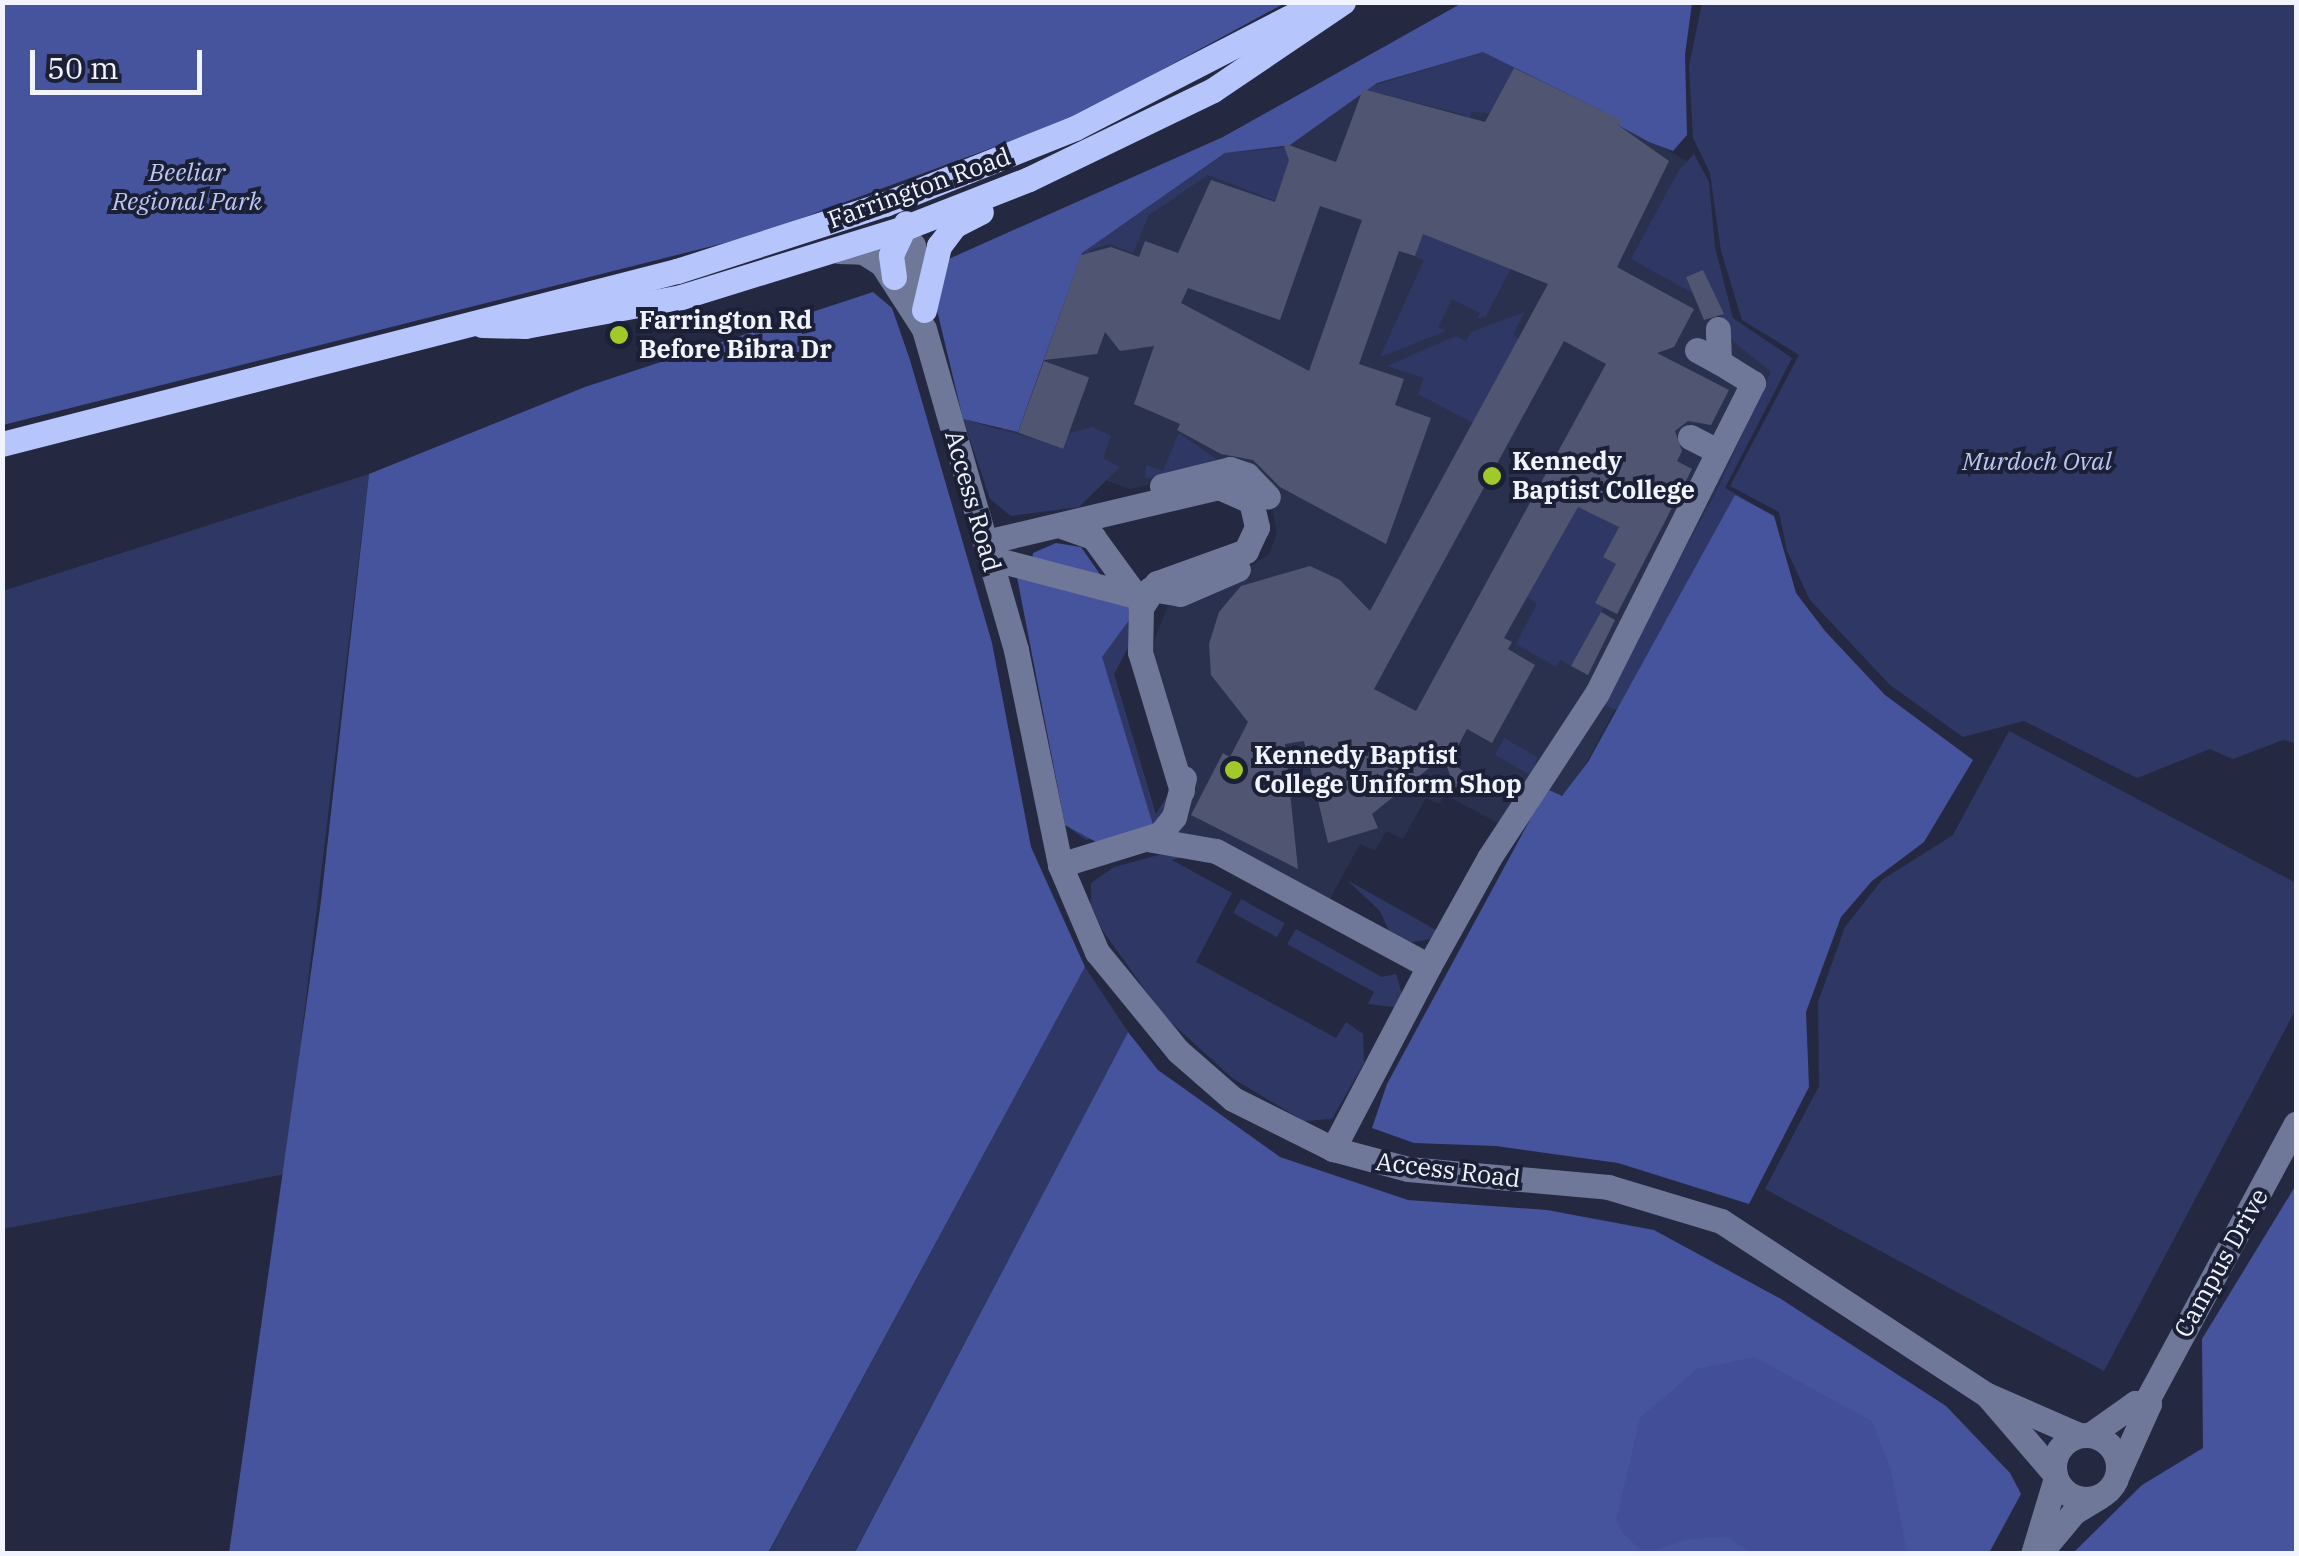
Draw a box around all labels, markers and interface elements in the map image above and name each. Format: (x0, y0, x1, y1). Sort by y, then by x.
scale bar (35, 30, 208, 92)
text: 50 m (47, 48, 119, 87)
street label: Farrington Road (824, 141, 1014, 235)
park label: Beeliar Regional Park (112, 158, 262, 217)
place label: Farrington Rd Before Bibra Dr (639, 306, 832, 365)
marker: Farrington Rd Before Bibra Dr (608, 324, 630, 346)
street label: Access Road (939, 427, 1007, 575)
park label: Murdoch Oval (1962, 446, 2112, 476)
place label: Kennedy Baptist College (1512, 447, 1695, 506)
marker: Kennedy Baptist College (1481, 465, 1503, 487)
place label: Kennedy Baptist College Uniform Shop (1254, 741, 1522, 800)
marker: Kennedy Baptist College Uniform Shop (1223, 759, 1245, 781)
street label: Access Road (1374, 1146, 1522, 1194)
street label: Campus Drive (2168, 1183, 2274, 1343)

